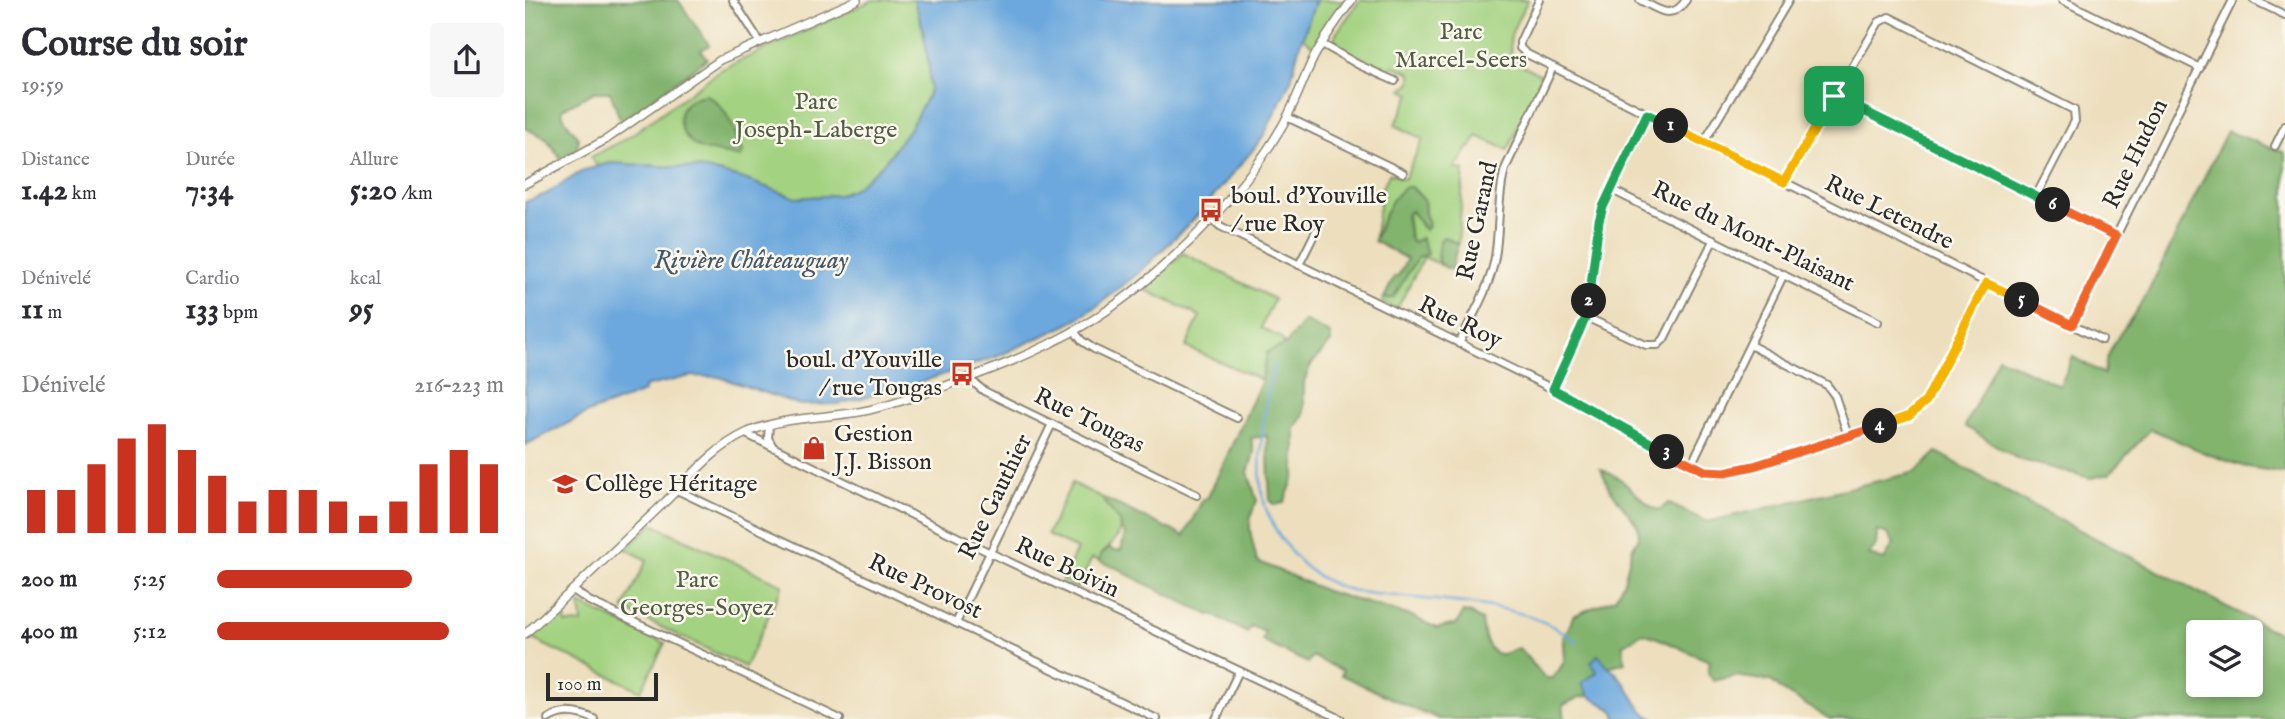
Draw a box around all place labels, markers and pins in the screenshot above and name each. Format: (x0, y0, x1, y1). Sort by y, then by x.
pin (1804, 66, 1864, 126)
pin: 1 (1653, 108, 1689, 144)
place label: boul. d'Youville / rue Roy (1231, 181, 1387, 240)
pin: 6 (2035, 188, 2071, 222)
bus stop icon: boul. d'Youville / rue Roy (1197, 196, 1225, 224)
pin: 5 (2005, 282, 2039, 318)
pin: 2 (1571, 284, 1607, 318)
place label: boul. d'Youville / rue Tougas (786, 345, 942, 404)
bus stop icon: boul. d'Youville / rue Tougas (948, 360, 976, 388)
pin: 4 (1863, 408, 1897, 444)
place label: Gestion J.J. Bisson (831, 419, 932, 478)
shop icon: Gestion J.J. Bisson (800, 434, 828, 462)
pin: 3 (1649, 434, 1685, 470)
place label: Collège Héritage (585, 469, 757, 500)
school or university icon: Collège Héritage (551, 470, 579, 498)

